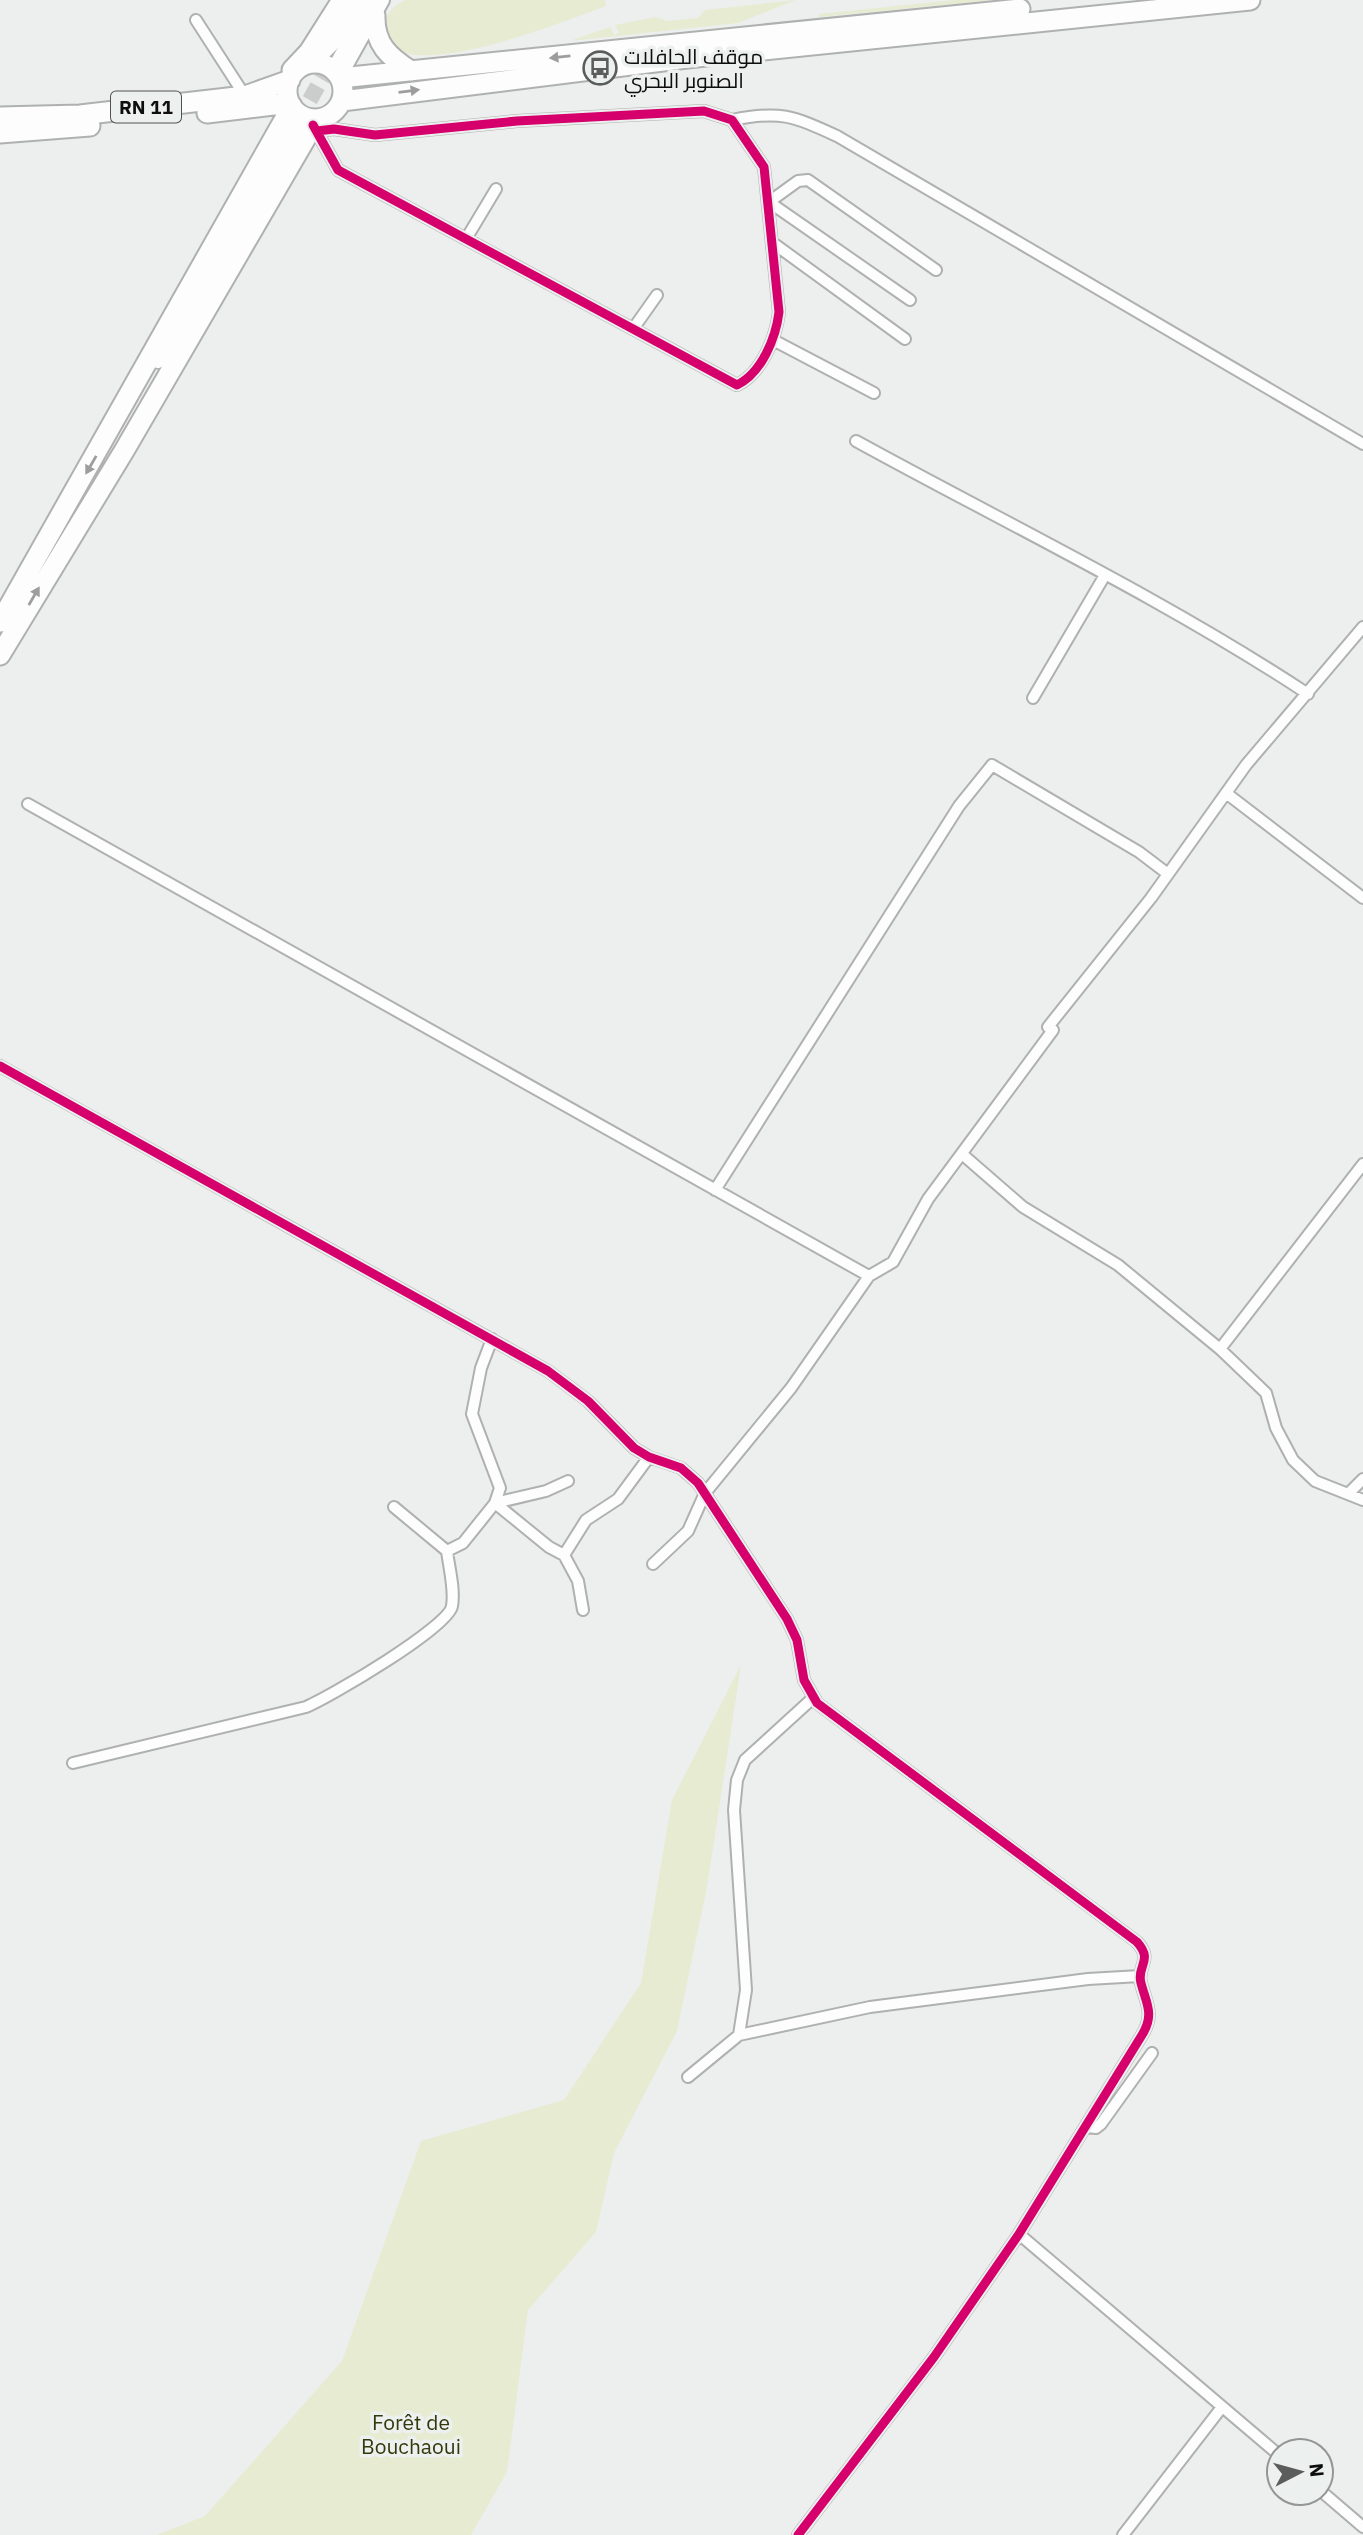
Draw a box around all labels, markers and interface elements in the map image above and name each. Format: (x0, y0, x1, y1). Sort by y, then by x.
place label: موقف الحافلات الصنوبر البحري (624, 42, 763, 97)
bus stop icon: موقف الحافلات الصنوبر البحري (581, 49, 619, 87)
one-way arrow (549, 51, 571, 62)
one-way arrow (398, 86, 420, 97)
road number: RN 11 (111, 92, 181, 122)
one-way arrow (85, 456, 97, 475)
one-way arrow (28, 586, 40, 605)
park label: Forêt de Bouchaoui (361, 2408, 461, 2460)
north arrow (1265, 2437, 1335, 2507)
text: N (1304, 2462, 1330, 2478)

